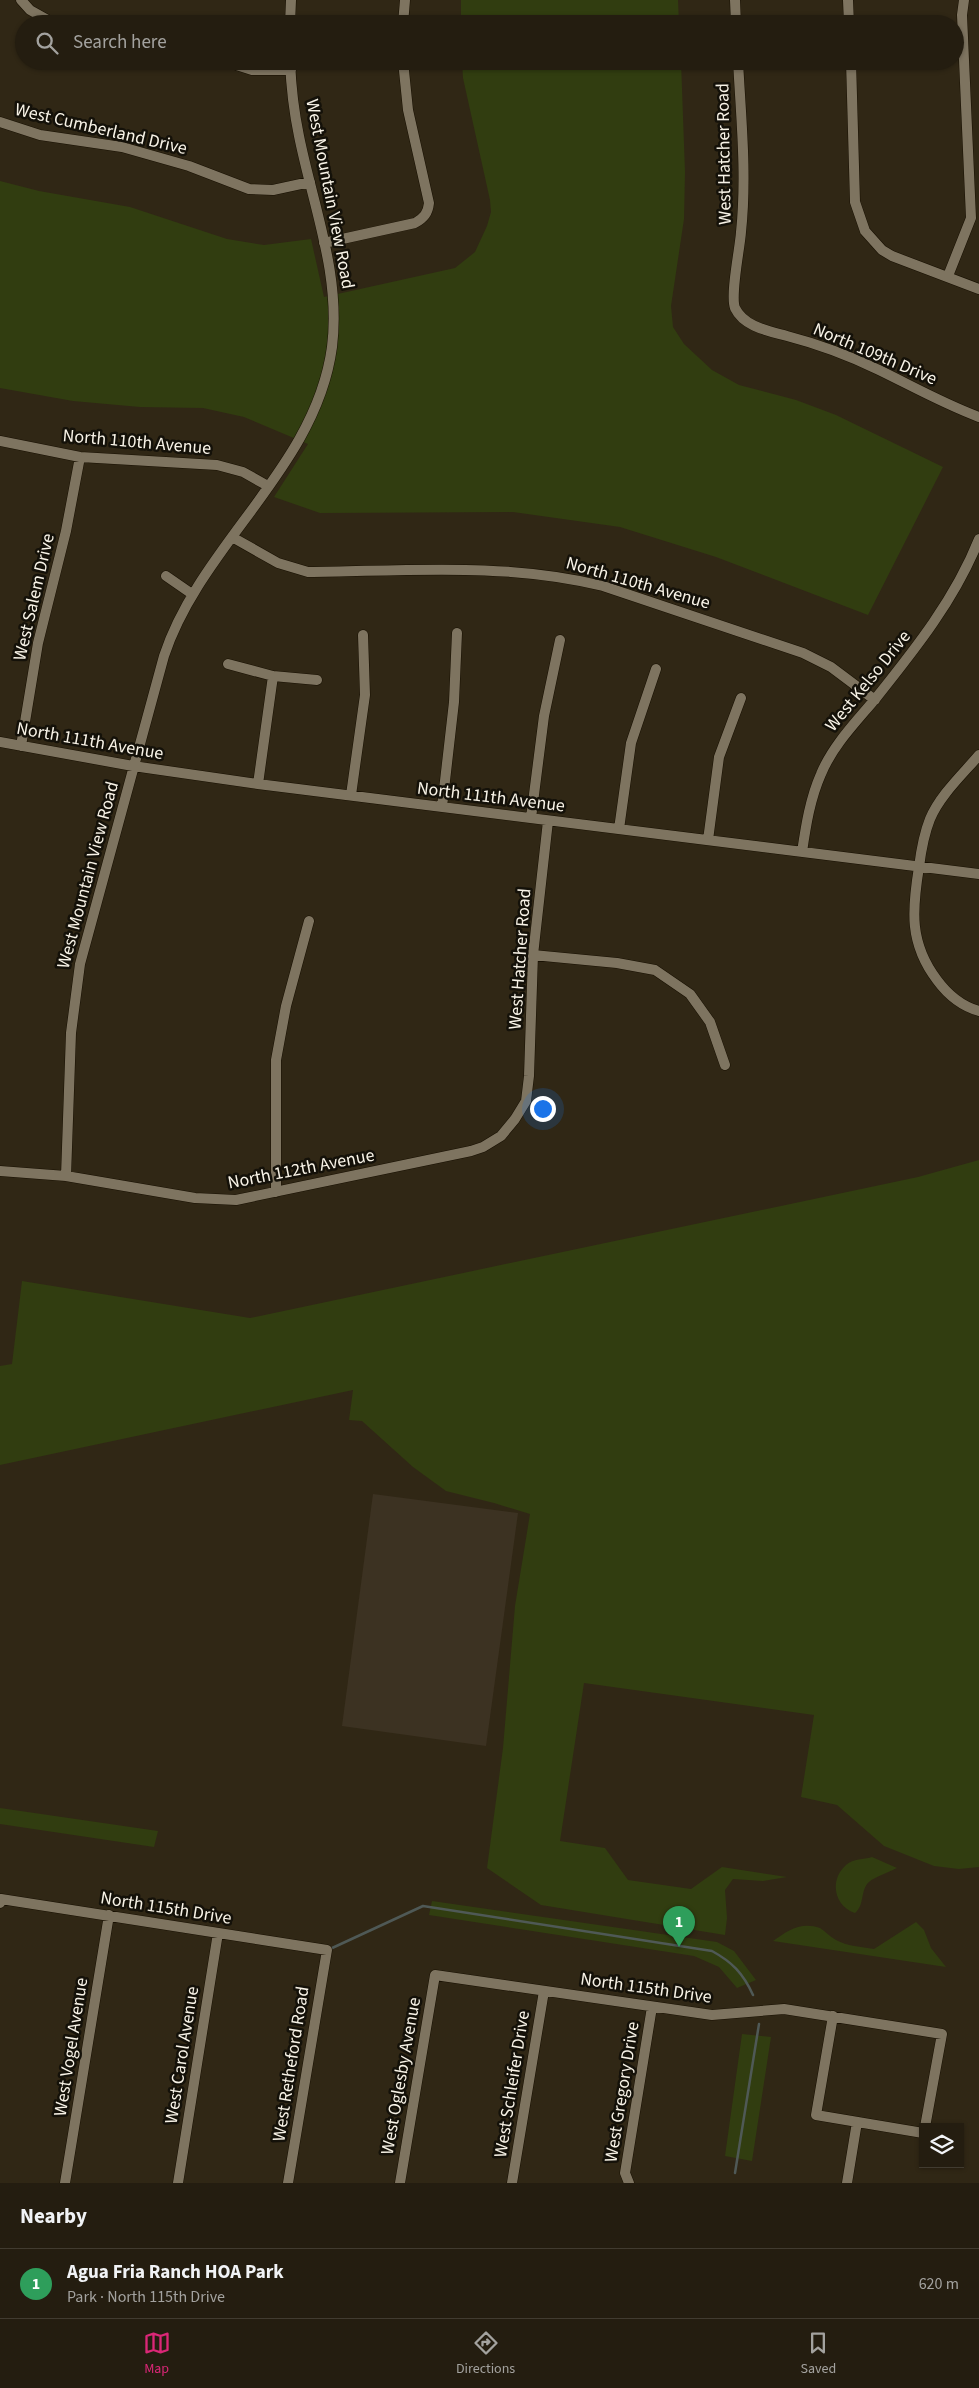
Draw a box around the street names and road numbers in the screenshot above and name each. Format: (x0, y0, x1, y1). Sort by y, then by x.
street label: West Hatcher Road (710, 83, 738, 225)
street label: West Cumberland Drive (12, 97, 190, 161)
street label: West Mountain View Road (299, 97, 361, 291)
street label: North 109th Drive (809, 317, 941, 391)
street label: North 110th Avenue (62, 423, 212, 461)
street label: West Salem Drive (7, 531, 61, 663)
street label: North 110th Avenue (563, 550, 713, 616)
street label: West Kelso Drive (819, 625, 917, 737)
street label: North 111th Avenue (14, 716, 166, 766)
street label: North 111th Avenue (416, 776, 566, 818)
street label: West Mountain View Road (51, 779, 125, 971)
street label: West Hatcher Road (503, 887, 537, 1031)
street label: North 112th Avenue (226, 1143, 377, 1195)
street label: North 115th Drive (99, 1885, 233, 1931)
street label: North 115th Drive (579, 1966, 713, 2010)
street label: West Vogel Avenue (48, 1976, 94, 2118)
street label: West Carol Avenue (159, 1984, 205, 2125)
street label: West Retheford Road (266, 1985, 316, 2143)
street label: West Oglesby Avenue (375, 1995, 427, 2157)
street label: West Schleifer Drive (488, 2009, 536, 2159)
street label: West Gregory Drive (599, 2020, 645, 2164)

